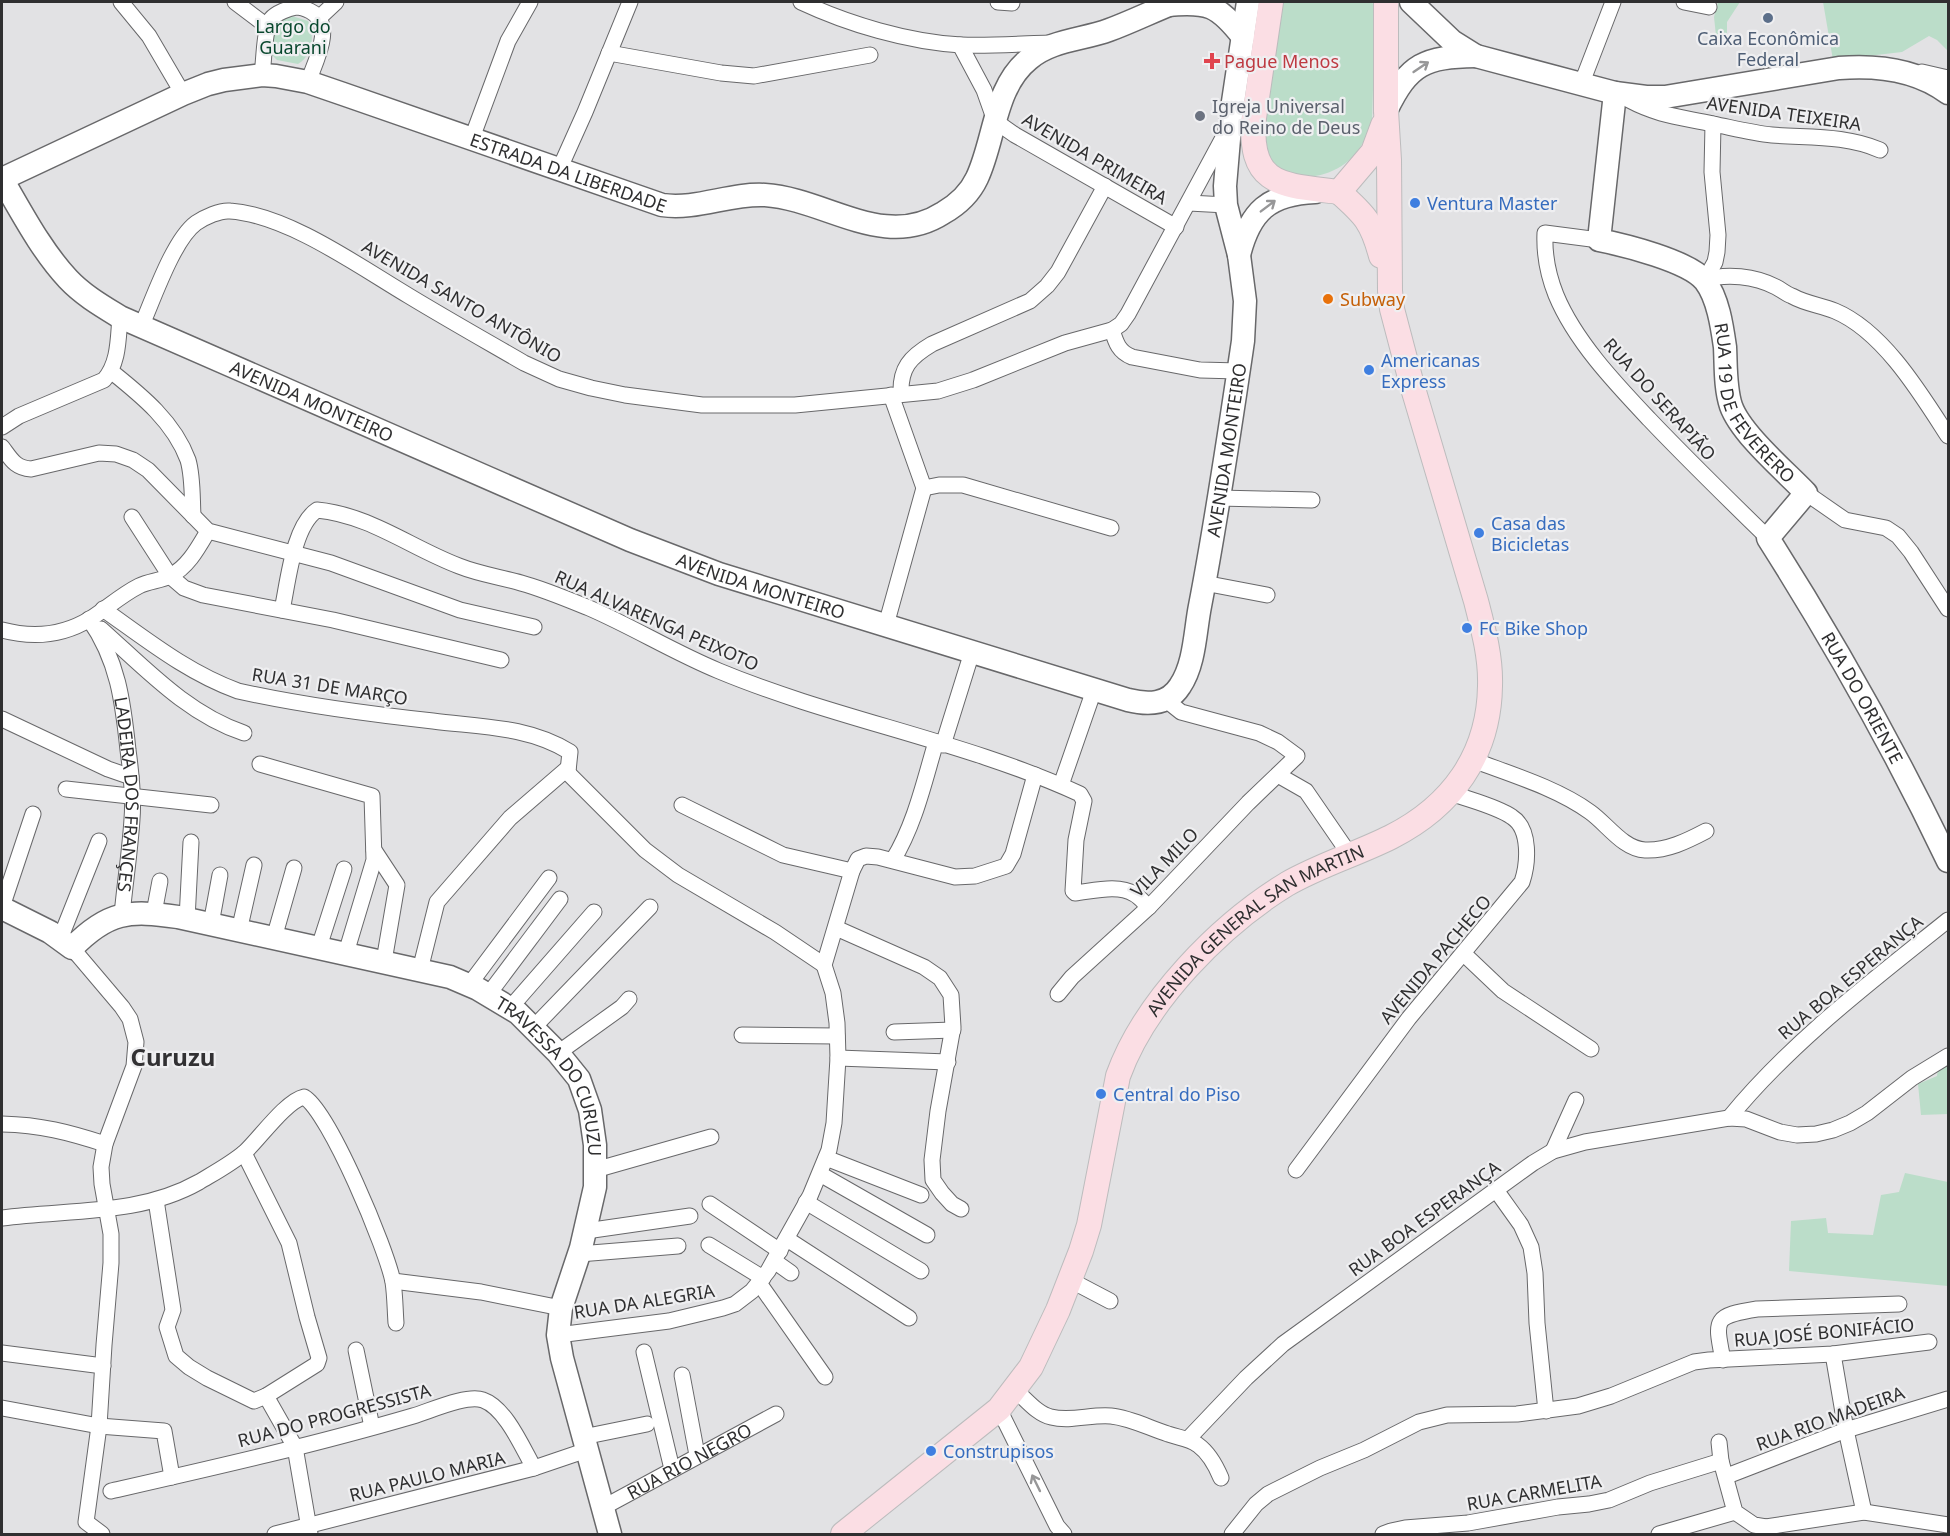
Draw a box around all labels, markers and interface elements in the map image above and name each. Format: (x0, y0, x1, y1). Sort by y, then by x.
marker: Caixa Econômica Federal (1761, 11, 1775, 25)
park label: Largo do Guarani (255, 14, 331, 59)
place label: Caixa Econômica Federal (1697, 26, 1839, 71)
place label: Pague Menos (1224, 49, 1339, 73)
marker: Pague Menos (1205, 54, 1219, 68)
one-way arrow (1412, 60, 1429, 73)
street label: AVENIDA TEIXEIRA (1705, 90, 1863, 136)
place label: Igreja Universal do Reino de Deus (1212, 94, 1360, 139)
street label: AVENIDA PRIMEIRA (1018, 107, 1172, 210)
marker: Igreja Universal do Reino de Deus (1193, 109, 1207, 123)
street label: ESTRADA DA LIBERDADE (467, 127, 670, 218)
place label: Ventura Master (1427, 191, 1558, 215)
marker: Ventura Master (1408, 196, 1422, 210)
one-way arrow (1259, 200, 1275, 213)
street label: AVENIDA SANTO ANTÔNIO (358, 234, 566, 368)
place label: Subway (1340, 287, 1406, 311)
marker: Subway (1321, 292, 1335, 306)
street label: RUA 19 DE FEVERERO (1709, 321, 1801, 488)
street label: RUA DO SERAPIÃO (1599, 333, 1721, 465)
place label: Americanas Express (1381, 348, 1480, 393)
street label: AVENIDA MONTEIRO (226, 355, 397, 447)
street label: AVENIDA MONTEIRO (1201, 361, 1252, 539)
marker: Americanas Express (1362, 363, 1376, 377)
place label: Casa das Bicicletas (1491, 511, 1569, 556)
marker: Casa das Bicicletas (1472, 526, 1486, 540)
street label: AVENIDA MONTEIRO (673, 547, 848, 624)
street label: RUA ALVARENGA PEIXOTO (551, 564, 763, 676)
place label: FC Bike Shop (1479, 616, 1588, 640)
marker: FC Bike Shop (1460, 621, 1474, 635)
street label: RUA DO ORIENTE (1816, 627, 1909, 768)
street label: RUA 31 DE MARÇO (250, 662, 410, 710)
street label: LADEIRA DOS FRANÇES (109, 695, 145, 894)
street label: VILA MILO (1125, 822, 1203, 902)
street label: AVENIDA GENERAL SAN MARTIN (1141, 839, 1367, 1021)
street label: AVENIDA PACHECO (1374, 890, 1496, 1028)
street label: RUA BOA ESPERANÇA (1773, 909, 1928, 1045)
street label: TRAVESSA DO CURUZU (491, 990, 607, 1156)
district label: Curuzu (131, 1040, 215, 1073)
place label: Central do Piso (1113, 1082, 1240, 1106)
marker: Central do Piso (1094, 1087, 1108, 1101)
street label: RUA BOA ESPERANÇA (1343, 1155, 1505, 1281)
street label: RUA DA ALEGRIA (572, 1278, 717, 1324)
street label: RUA JOSÉ BONIFÁCIO (1733, 1312, 1915, 1352)
street label: RUA DO PROGRESSISTA (235, 1378, 434, 1452)
street label: RUA RIO MADEIRA (1753, 1380, 1908, 1456)
street label: RUA RIO NEGRO (622, 1417, 756, 1504)
place label: Construpisos (943, 1439, 1054, 1463)
marker: Construpisos (924, 1444, 938, 1458)
street label: RUA PAULO MARIA (347, 1445, 508, 1507)
street label: RUA CARMELITA (1465, 1468, 1604, 1516)
one-way arrow (1029, 1475, 1041, 1493)

